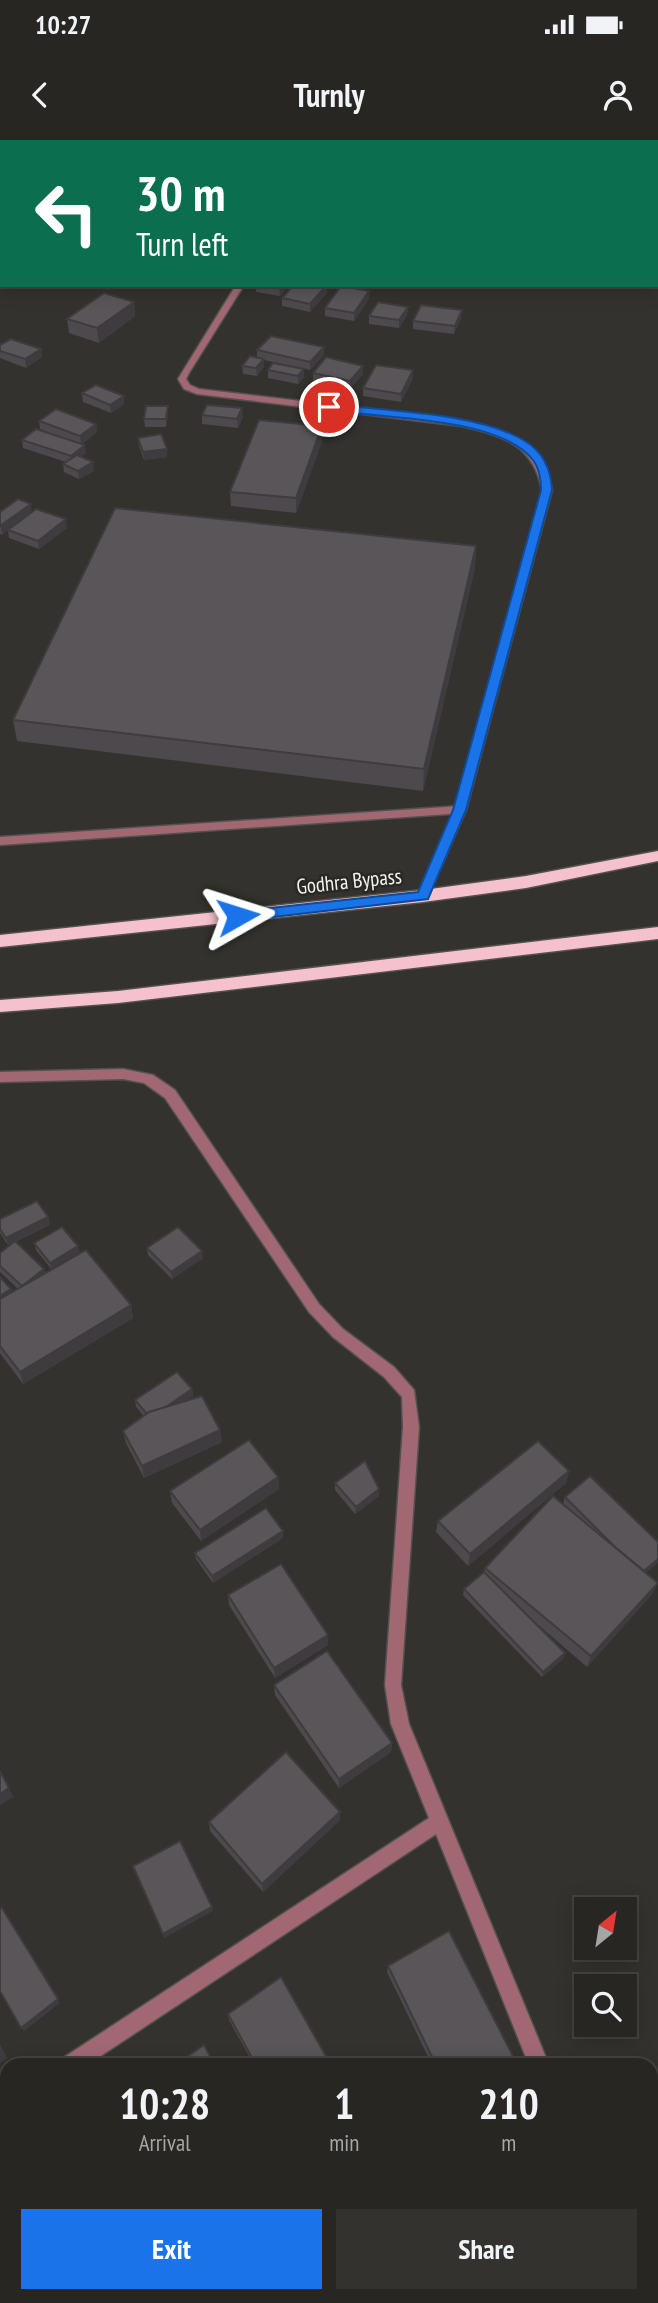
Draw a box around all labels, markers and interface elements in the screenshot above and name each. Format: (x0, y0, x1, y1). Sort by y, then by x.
text: 10:27 (35, 8, 91, 41)
text: Turnly (293, 74, 365, 116)
icon: back (21, 76, 59, 114)
icon: person (599, 76, 637, 114)
text: 30 m (136, 161, 225, 225)
icon: left (21, 168, 112, 259)
text: Turn left (136, 223, 228, 265)
pin (299, 377, 359, 437)
icon: arrive (310, 388, 348, 426)
street label: Godhra Bypass (295, 862, 403, 900)
position arrow (201, 879, 275, 953)
north arrow (574, 1897, 637, 1960)
map controls (574, 1897, 637, 2037)
button: search (574, 1974, 637, 2037)
text: 10:28 (119, 2076, 210, 2131)
text: 1 (334, 2076, 354, 2131)
text: 210 (479, 2076, 539, 2131)
text: Arrival (139, 2128, 191, 2157)
text: min (329, 2128, 359, 2157)
text: m (501, 2128, 516, 2157)
button: Exit (21, 2209, 322, 2289)
button: Share (336, 2209, 637, 2289)

